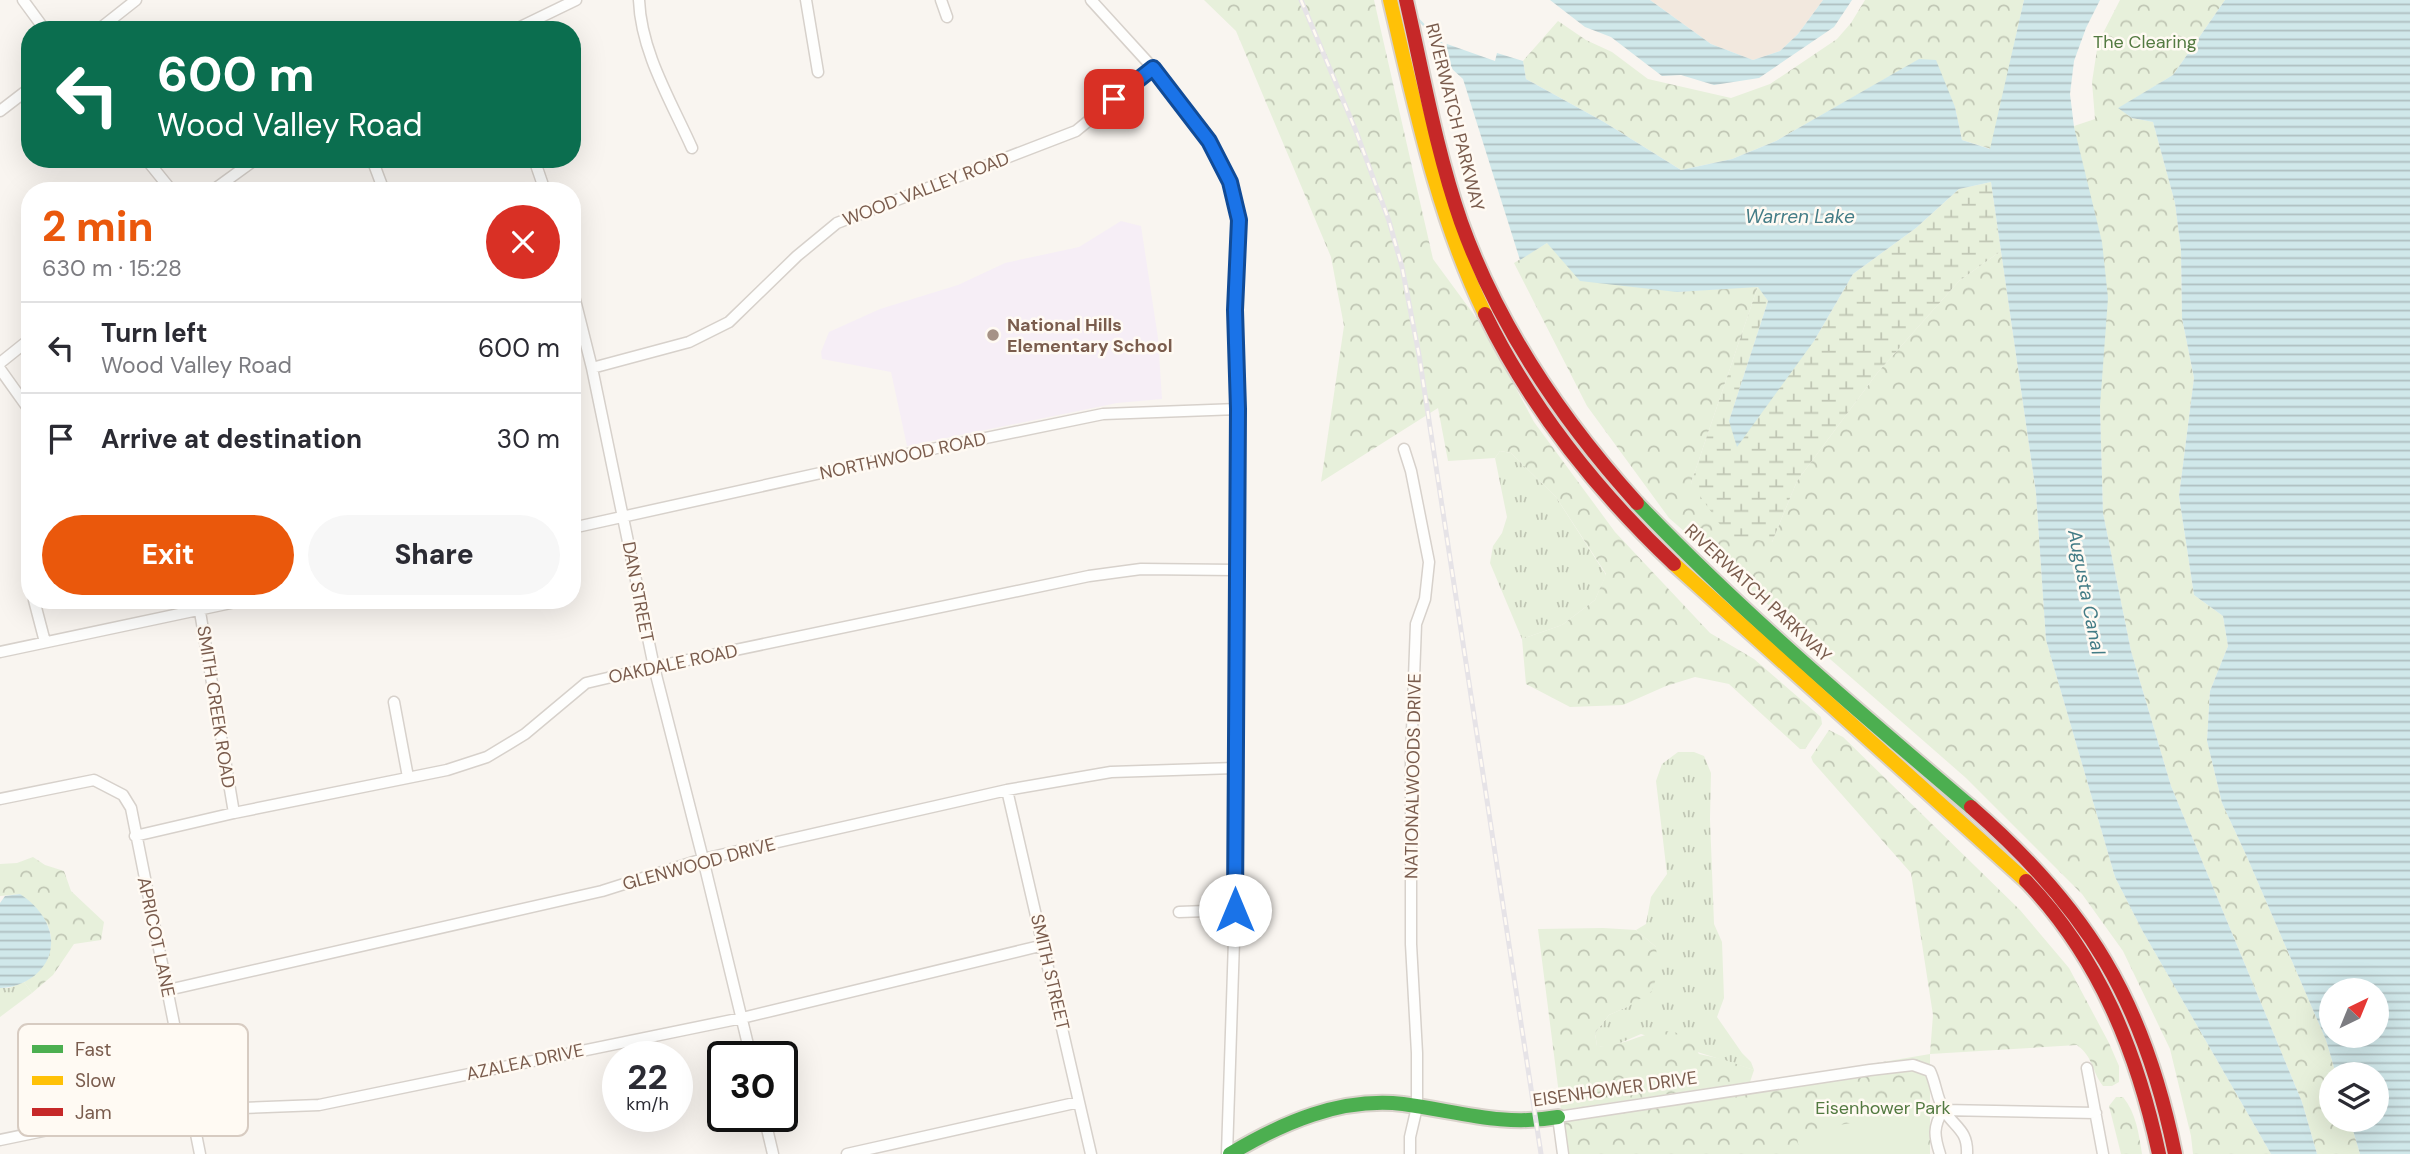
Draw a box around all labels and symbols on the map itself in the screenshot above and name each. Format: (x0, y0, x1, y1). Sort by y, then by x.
street label: RIVERWATCH PARKWAY (1420, 21, 1490, 214)
park label: The Clearing (2093, 30, 2197, 54)
pin (1084, 69, 1144, 129)
street label: WOOD VALLEY ROAD (839, 146, 1013, 232)
water label: Warren Lake (1745, 204, 1855, 229)
place label: National Hills Elementary School (1007, 313, 1173, 358)
marker: National Hills Elementary School (985, 327, 1001, 343)
street label: NORTHWOOD ROAD (818, 427, 988, 485)
street label: RIVERWATCH PARKWAY (1679, 518, 1837, 668)
water label: Augusta Canal (2062, 526, 2111, 657)
street label: DAN STREET (616, 540, 660, 644)
street label: SMITH CREEK ROAD (191, 624, 241, 790)
street label: OAKDALE ROAD (606, 639, 740, 689)
street label: NATIONALWOODS DRIVE (1399, 673, 1427, 879)
street label: GLENWOOD DRIVE (620, 832, 778, 896)
position arrow (1198, 873, 1272, 947)
street label: APRICOT LANE (132, 875, 180, 999)
street label: SMITH STREET (1025, 912, 1075, 1032)
north arrow (2319, 978, 2389, 1048)
legend (18, 1024, 248, 1136)
text: Fast (75, 1037, 111, 1062)
street label: AZALEA DRIVE (464, 1038, 586, 1086)
speed limit sign: 30 (707, 1041, 798, 1132)
street label: EISENHOWER DRIVE (1531, 1066, 1699, 1112)
text: Slow (75, 1068, 116, 1093)
park label: Eisenhower Park (1815, 1096, 1951, 1120)
text: Jam (75, 1100, 112, 1125)

